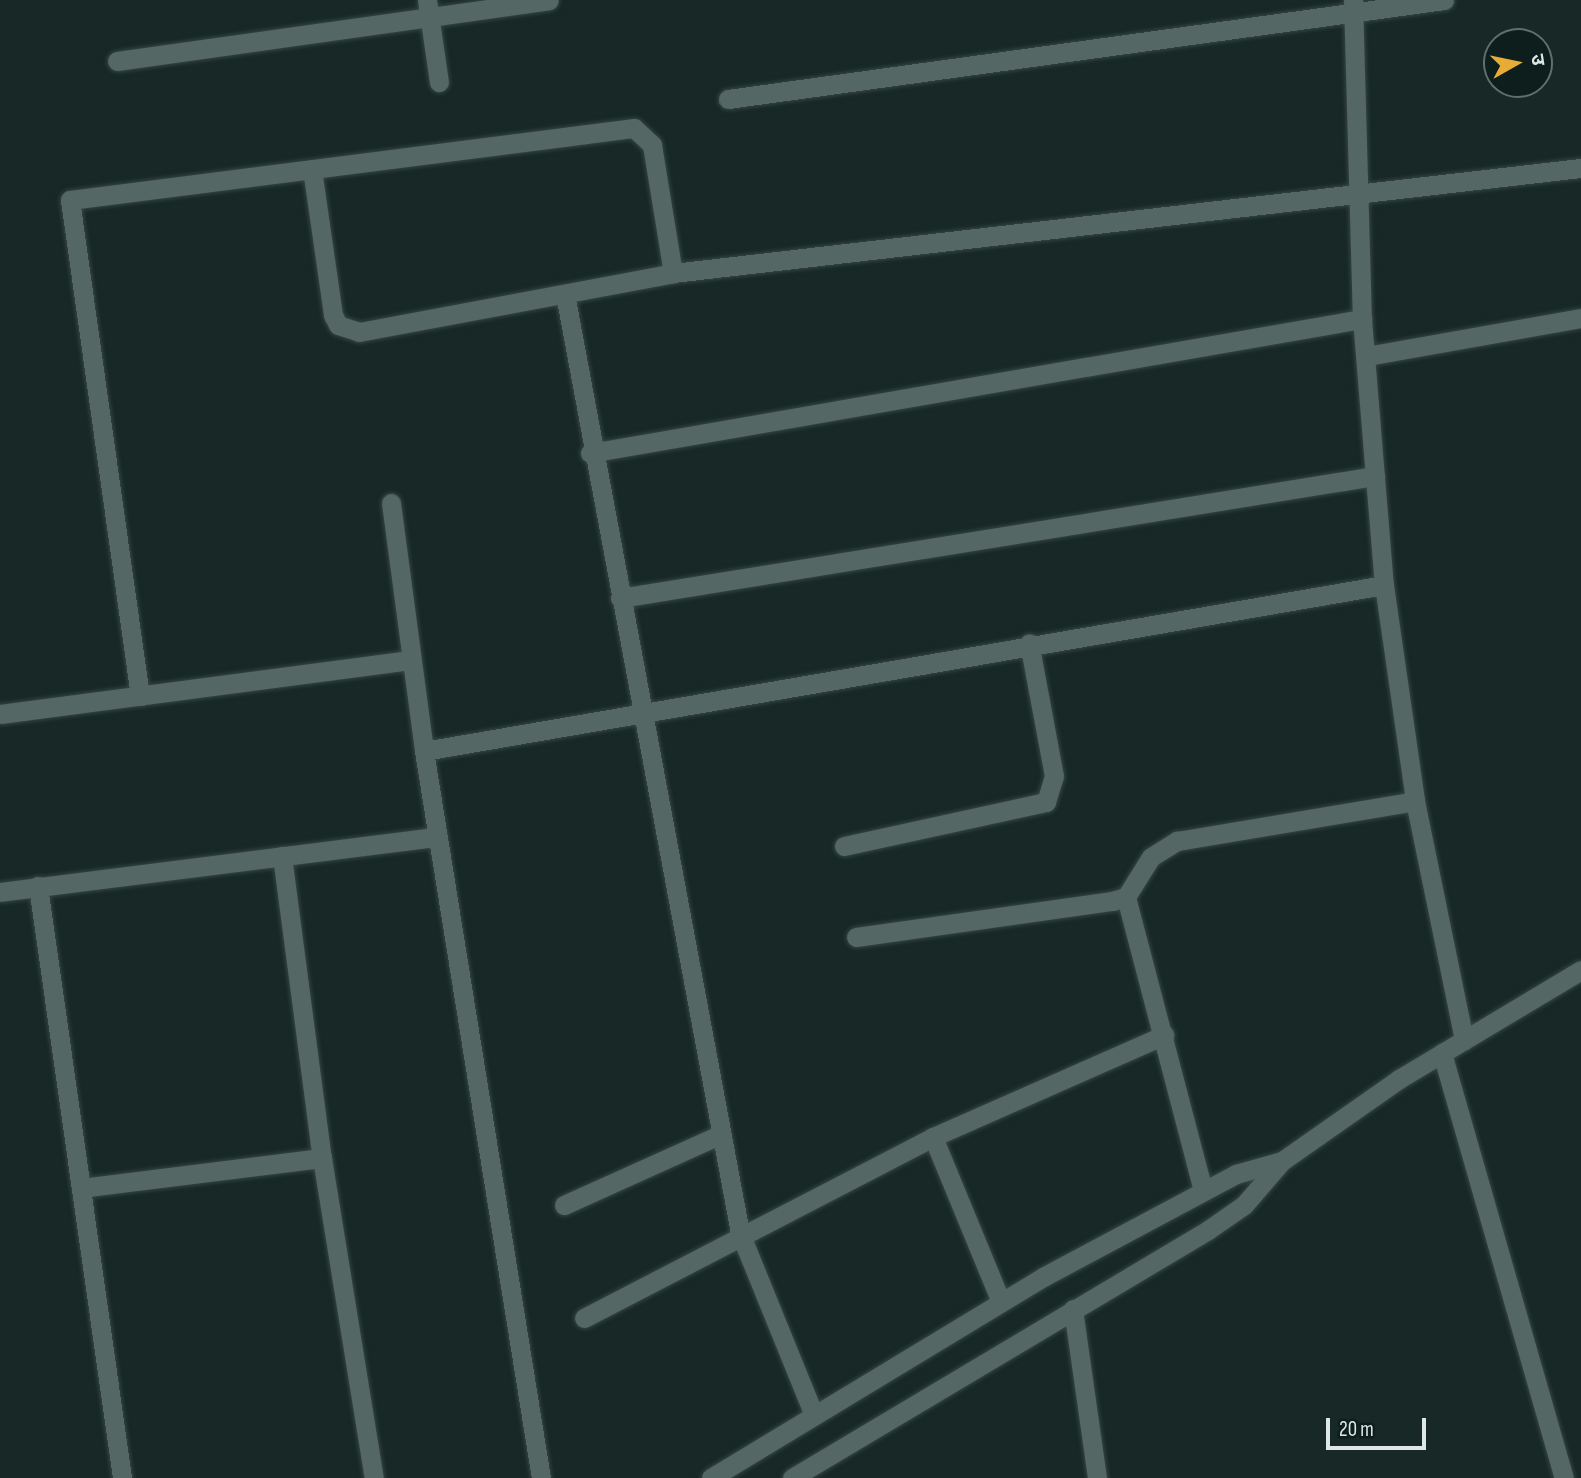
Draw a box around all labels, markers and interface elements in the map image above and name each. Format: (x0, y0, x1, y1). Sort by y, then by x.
north arrow (1483, 28, 1553, 98)
text: उ (1525, 53, 1549, 67)
scale bar (1329, 1404, 1429, 1448)
text: 20 m (1339, 1417, 1374, 1442)

